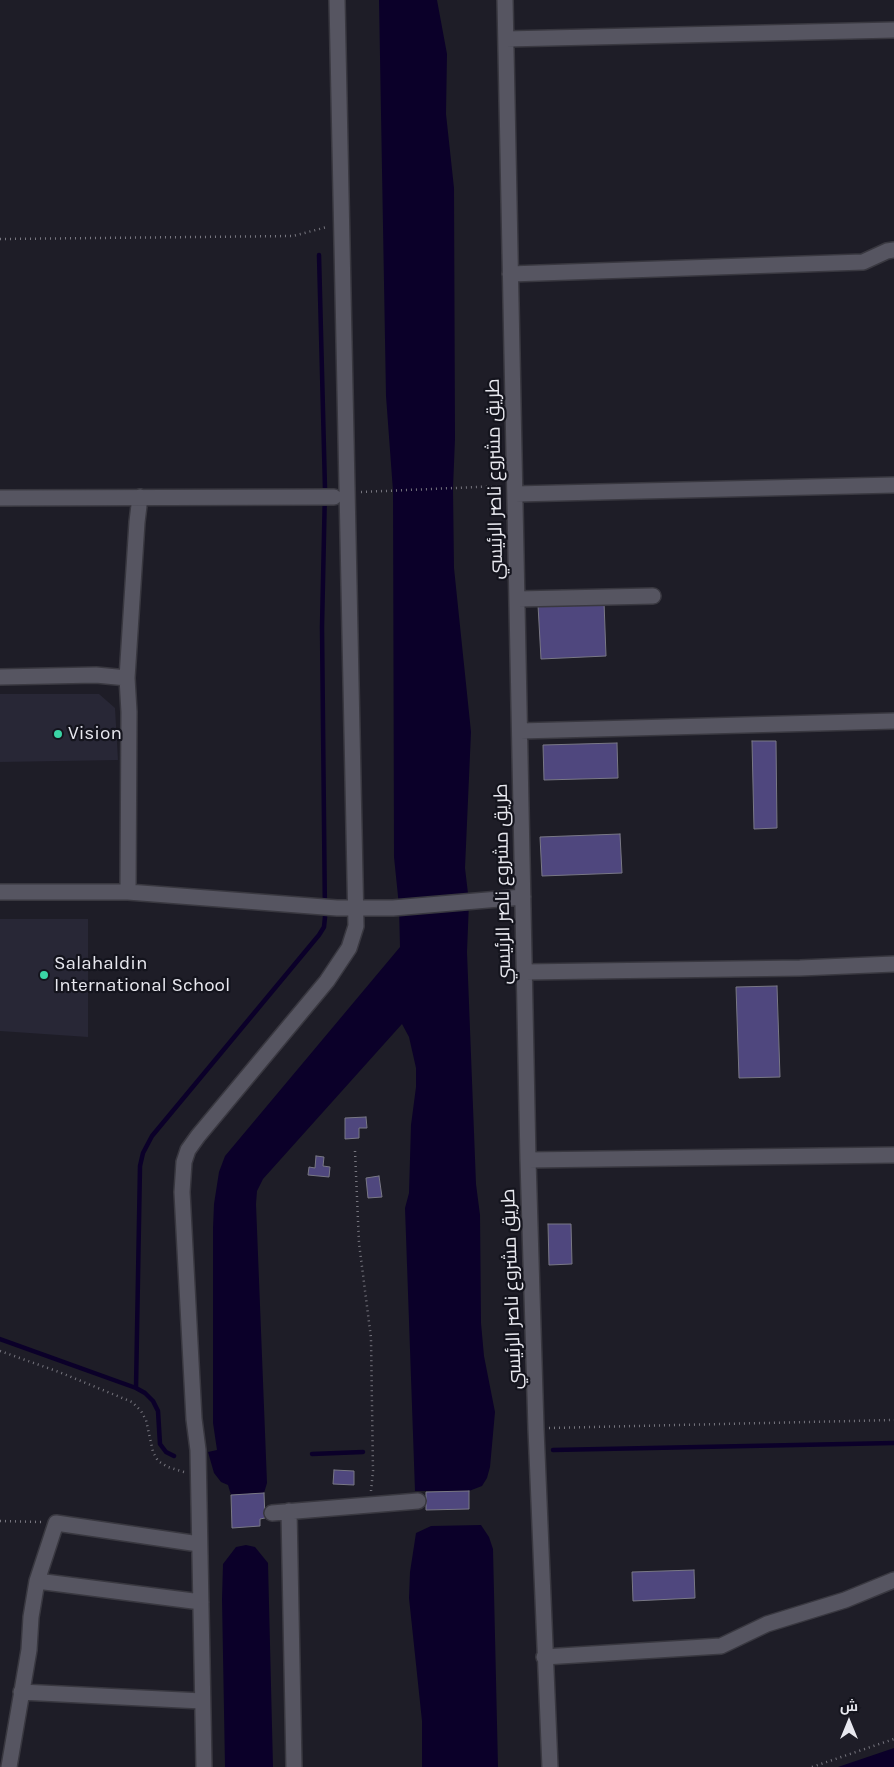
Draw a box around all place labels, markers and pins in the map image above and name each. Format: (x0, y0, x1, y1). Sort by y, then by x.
place label: Vision (68, 723, 122, 745)
marker: Vision (52, 728, 64, 740)
place label: Salahaldin International School (54, 953, 230, 997)
marker: Salahaldin International School (38, 969, 50, 981)

